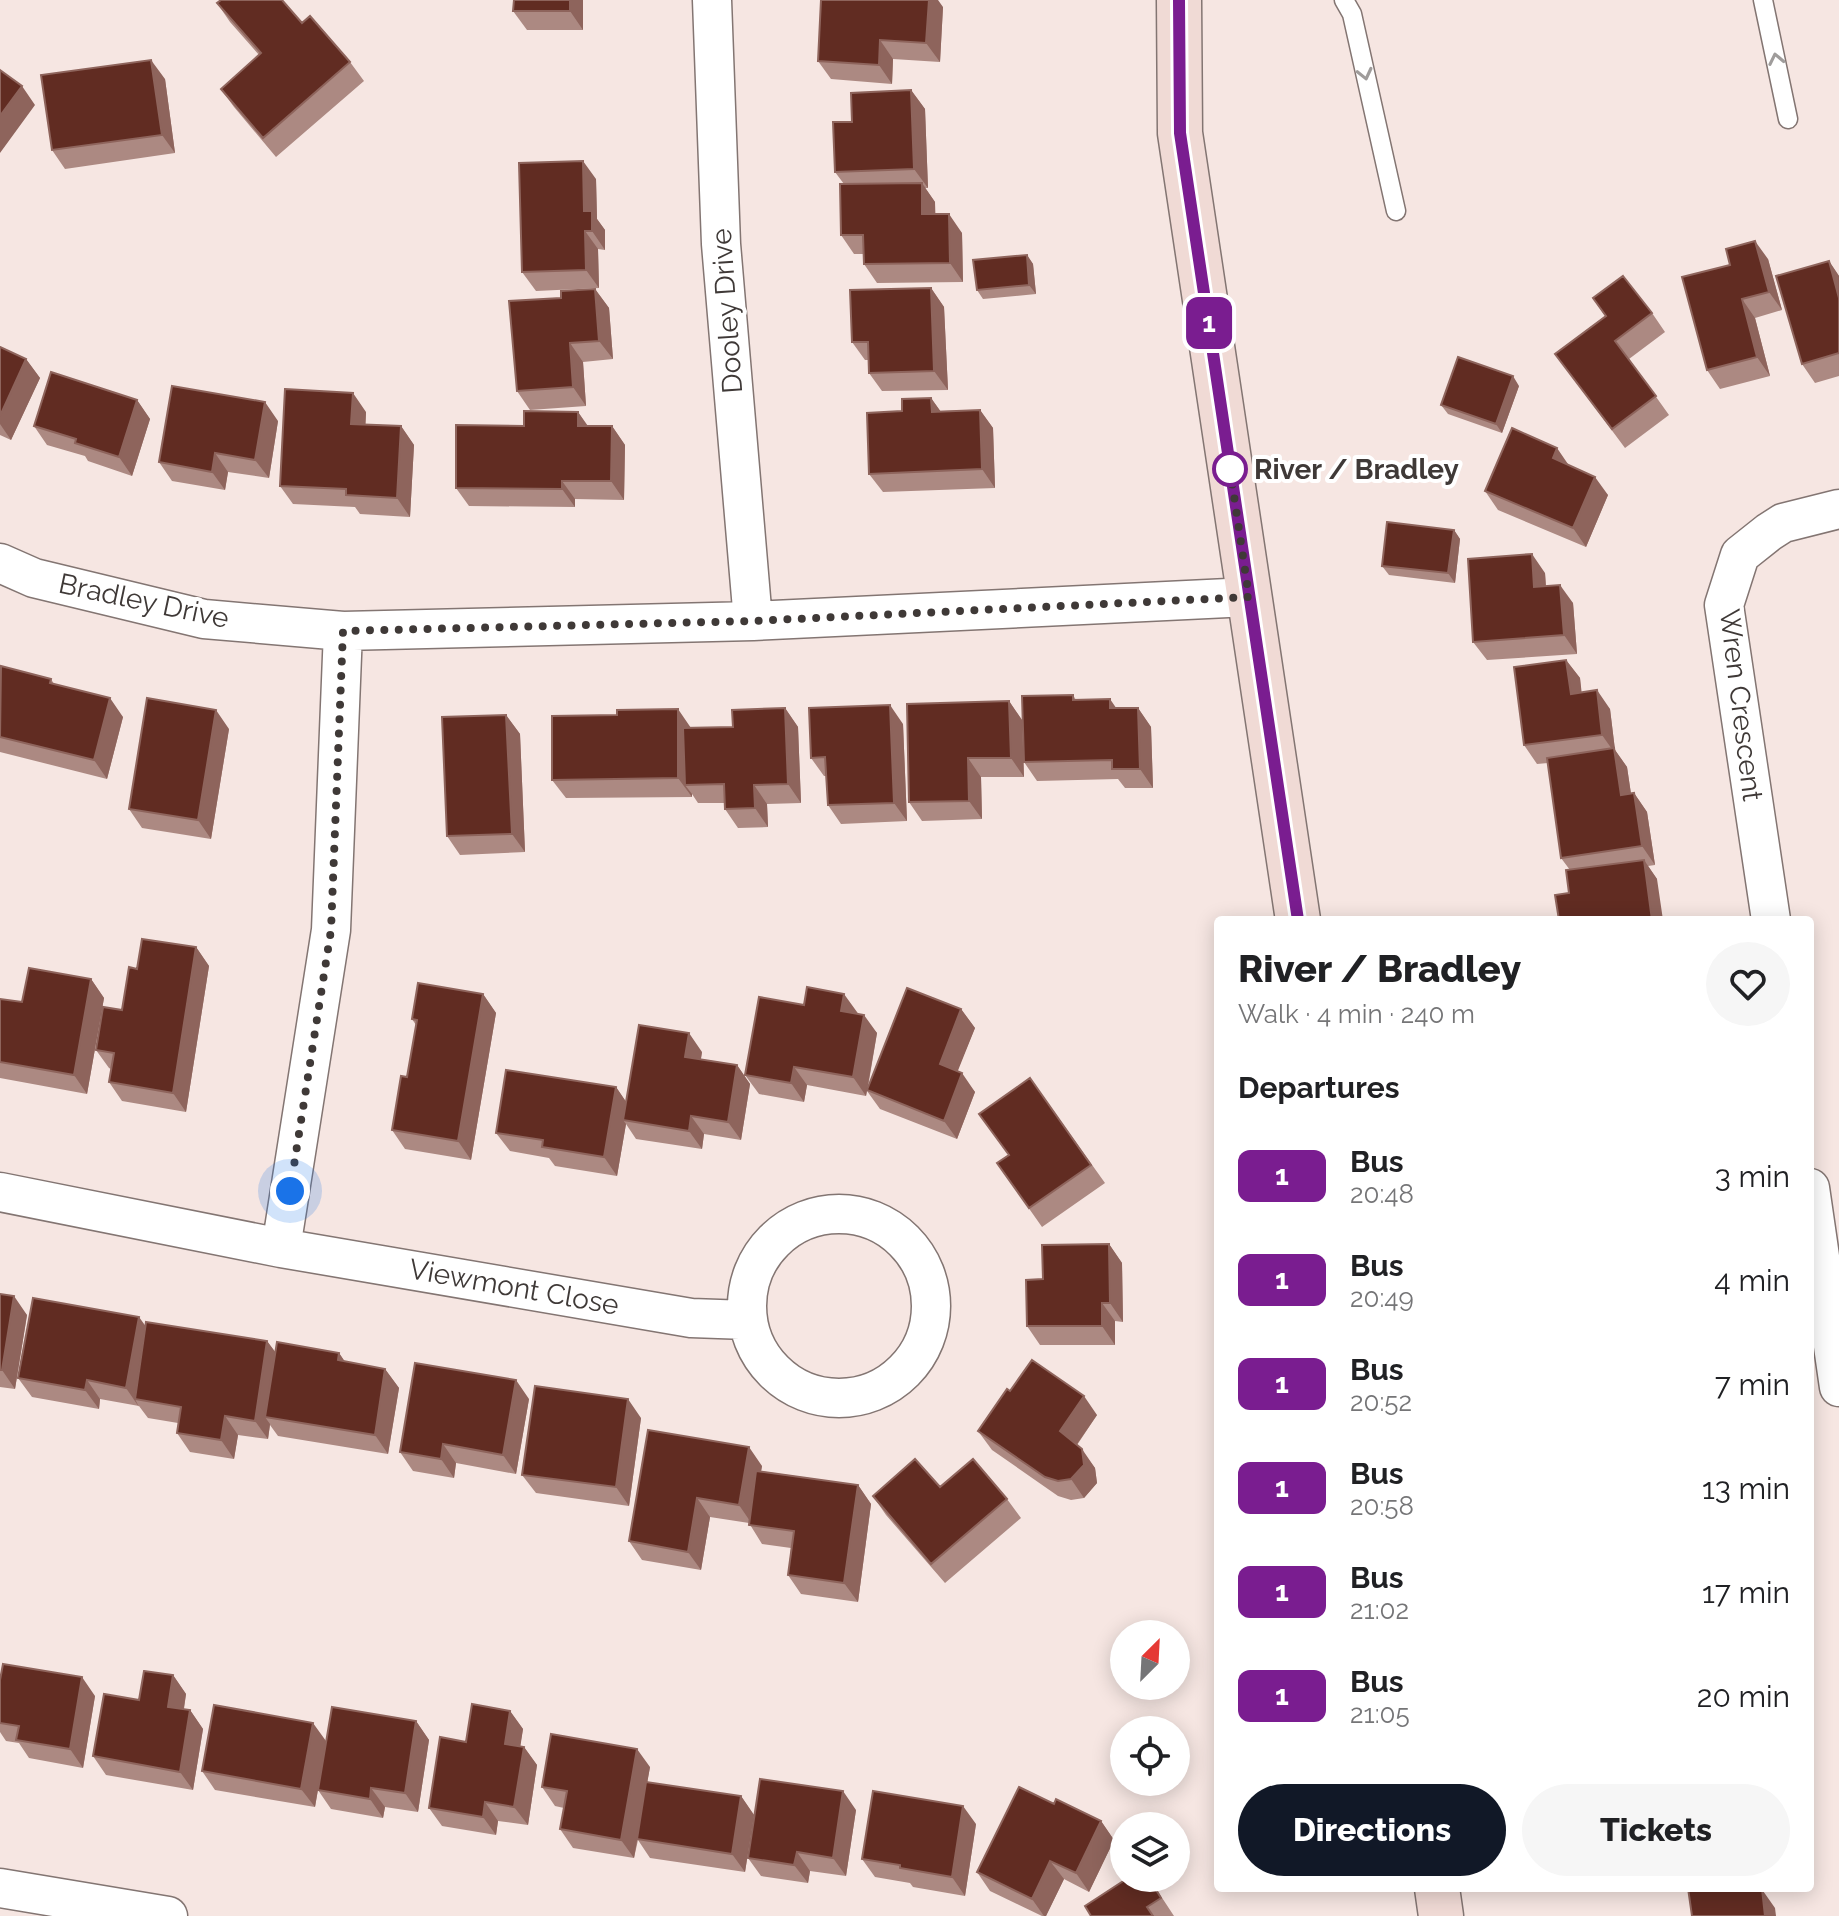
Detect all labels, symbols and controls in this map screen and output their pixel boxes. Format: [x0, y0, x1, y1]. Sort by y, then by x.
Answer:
one-way arrow [1768, 53, 1785, 66]
one-way arrow [1356, 67, 1373, 81]
street label: Dooley Drive [705, 227, 749, 395]
line badge: 1 [1183, 297, 1235, 349]
text: 1 [1202, 306, 1216, 339]
marker: River / Bradley [1213, 452, 1247, 486]
place label: River / Bradley [1254, 453, 1460, 486]
street label: Bradley Drive [56, 567, 232, 635]
street label: Wren Crescent [1713, 607, 1769, 803]
button: heart [1706, 942, 1790, 1026]
text: River / Bradley [1238, 946, 1521, 991]
text: Walk · 4 min · 240 m [1238, 999, 1475, 1029]
text: Departures [1238, 1070, 1400, 1105]
text: Bus [1350, 1144, 1404, 1179]
text: 1 [1275, 1159, 1289, 1192]
text: 3 min [1715, 1159, 1790, 1194]
your location [270, 1171, 310, 1211]
text: 20:48 [1350, 1179, 1414, 1209]
text: Bus [1350, 1248, 1404, 1283]
street label: Viewmont Close [407, 1252, 621, 1322]
text: 1 [1275, 1263, 1289, 1296]
text: 4 min [1714, 1263, 1790, 1298]
text: 20:49 [1350, 1283, 1414, 1313]
text: Bus [1350, 1352, 1404, 1387]
text: 1 [1275, 1367, 1289, 1400]
text: 7 min [1715, 1367, 1790, 1402]
text: 20:52 [1350, 1387, 1412, 1417]
text: Bus [1350, 1456, 1404, 1491]
text: 1 [1275, 1471, 1289, 1504]
text: 13 min [1702, 1471, 1790, 1506]
text: 20:58 [1350, 1491, 1414, 1521]
text: Bus [1350, 1560, 1404, 1595]
text: 1 [1275, 1575, 1289, 1608]
text: 17 min [1702, 1575, 1790, 1610]
text: 21:02 [1350, 1595, 1409, 1625]
north arrow [1110, 1620, 1190, 1700]
map controls [1110, 1620, 1190, 1892]
text: Bus [1350, 1664, 1404, 1699]
text: 1 [1275, 1679, 1289, 1712]
text: 20 min [1697, 1679, 1790, 1714]
text: 21:05 [1350, 1699, 1410, 1729]
button: locate [1110, 1716, 1190, 1796]
button: Directions [1238, 1784, 1506, 1876]
button: Tickets [1522, 1784, 1790, 1876]
button: layers [1110, 1812, 1190, 1892]

